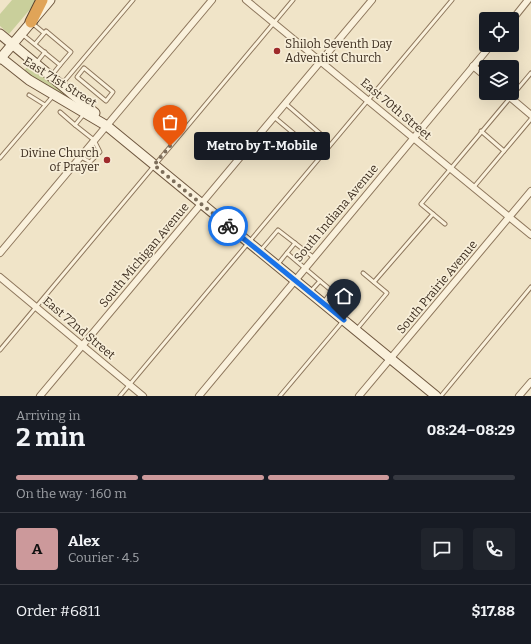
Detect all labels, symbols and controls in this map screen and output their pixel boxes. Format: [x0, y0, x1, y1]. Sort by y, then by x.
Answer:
map controls [479, 12, 519, 100]
button: locate [479, 12, 519, 52]
place label: Shiloh Seventh Day Adventist Church [285, 37, 393, 65]
marker: Shiloh Seventh Day Adventist Church [272, 46, 282, 56]
street label: East 71st Street [21, 54, 100, 110]
button: layers [479, 60, 519, 100]
street label: East 70th Street [358, 75, 435, 143]
pin [153, 105, 187, 146]
icon: bag [159, 111, 181, 133]
callout: Metro by T-Mobile [194, 132, 330, 160]
text: Metro by T-Mobile [207, 138, 317, 153]
place label: Divine Church of Prayer [20, 146, 100, 174]
marker: Divine Church of Prayer [102, 155, 112, 165]
street label: South Indiana Avenue [291, 161, 381, 265]
street label: South Michigan Avenue [96, 200, 192, 310]
courier [208, 206, 248, 246]
icon: bike [217, 215, 239, 237]
street label: South Prairie Avenue [394, 238, 480, 336]
pin [327, 279, 361, 320]
icon: home [333, 285, 355, 307]
street label: East 72nd Street [40, 294, 118, 363]
text: Arriving in [16, 408, 81, 423]
text: 08:24–08:29 [427, 421, 515, 439]
text: 2 min [16, 422, 85, 453]
text: On the way · 160 m [16, 486, 127, 501]
button: chat [421, 528, 463, 570]
button: phone [473, 528, 515, 570]
text: Alex [68, 532, 100, 550]
text: A [32, 540, 42, 558]
text: Courier · 4.5 [68, 550, 139, 565]
text: Order #6811 [16, 602, 100, 620]
text: $17.88 [471, 602, 515, 620]

